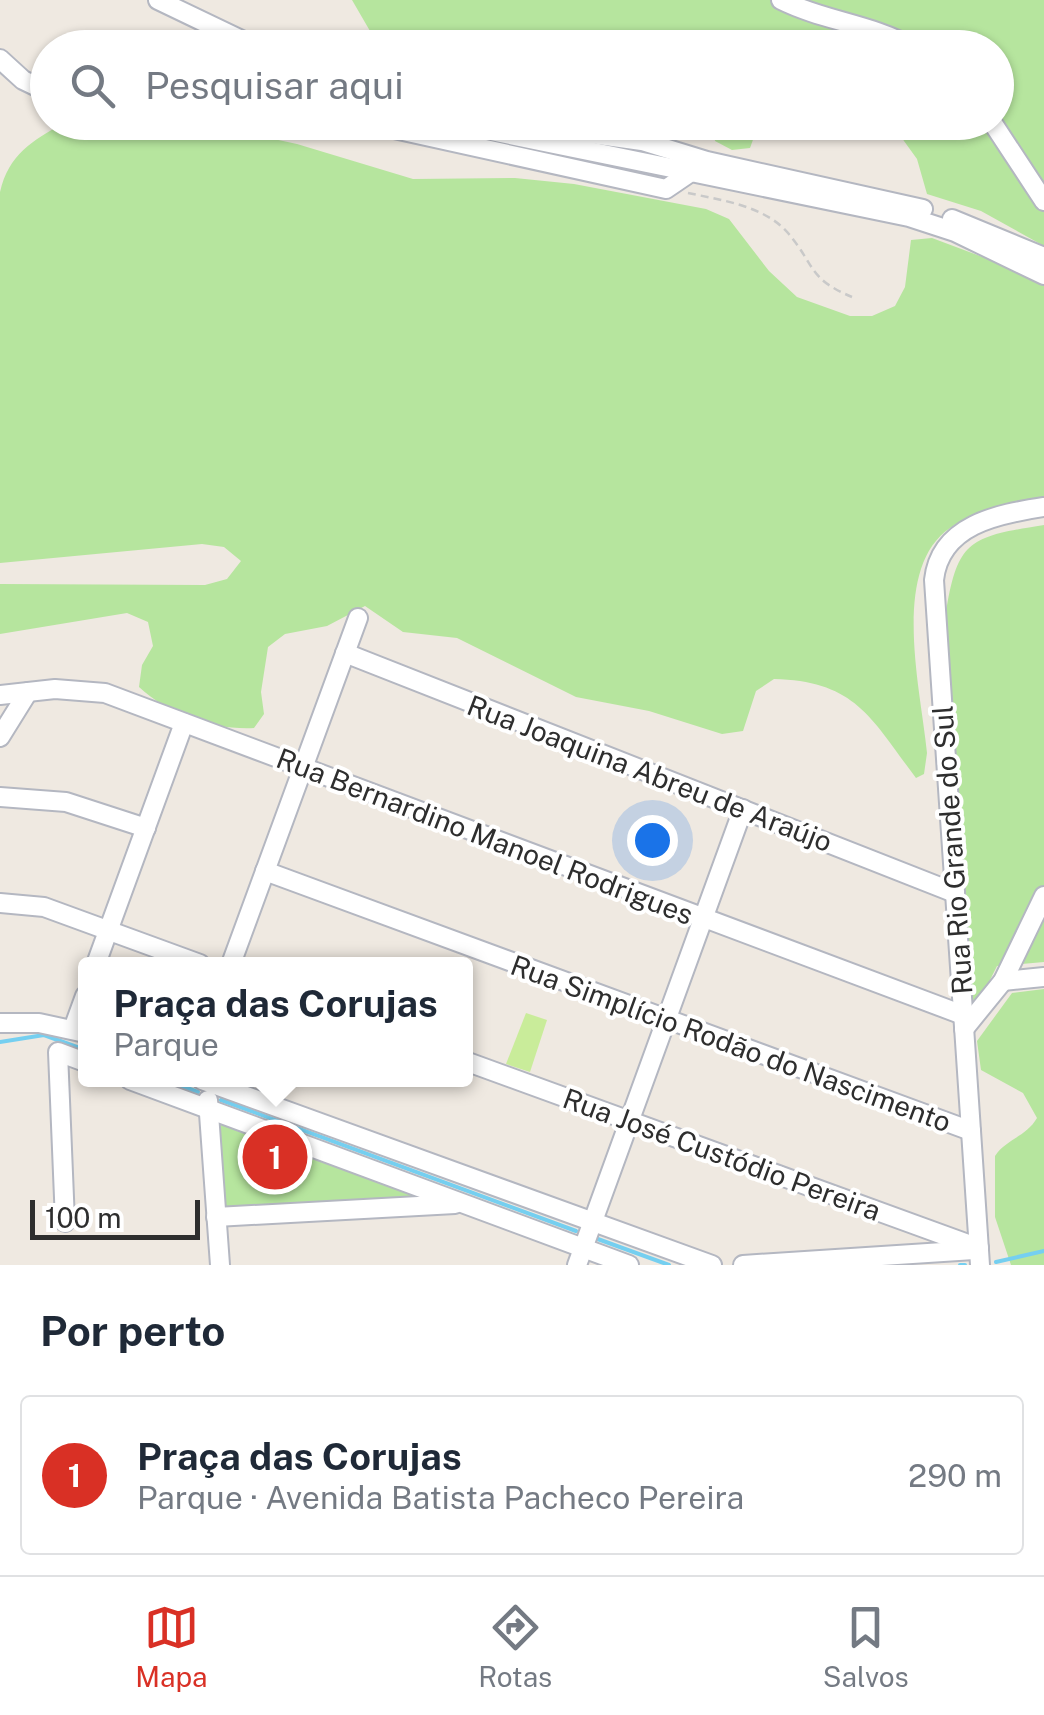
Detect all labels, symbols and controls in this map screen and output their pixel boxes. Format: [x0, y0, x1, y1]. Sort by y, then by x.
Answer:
search box [30, 30, 1014, 140]
icon: search [65, 58, 120, 113]
text: Pesquisar aqui [145, 63, 404, 108]
street label: Rua Joaquina Abreu de Araújo [463, 688, 837, 858]
street label: Rua Rio Grande do Sul [925, 704, 979, 996]
street label: Rua Bernardino Manoel Rodrigues [272, 741, 698, 931]
your location [627, 815, 678, 866]
street label: Rua Simplício Rodão do Nascimento [506, 948, 956, 1138]
popup [78, 957, 473, 1087]
text: Praça das Corujas [113, 981, 438, 1026]
text: Parque [113, 1026, 219, 1063]
street label: Rua José Custódio Pereira [559, 1081, 885, 1227]
pin: 1 [242, 1120, 308, 1194]
scale bar [30, 1195, 200, 1240]
text: 100 m [45, 1201, 122, 1234]
text: Por perto [40, 1306, 225, 1355]
text: Praça das Corujas [137, 1434, 462, 1479]
text: 1 [68, 1457, 81, 1494]
text: 290 m [908, 1457, 1002, 1494]
text: Parque · Avenida Batista Pacheco Pereira [137, 1479, 744, 1516]
tab: Mapa [135, 1600, 208, 1693]
tab: Rotas [478, 1600, 552, 1693]
tab: Salvos [823, 1600, 909, 1693]

